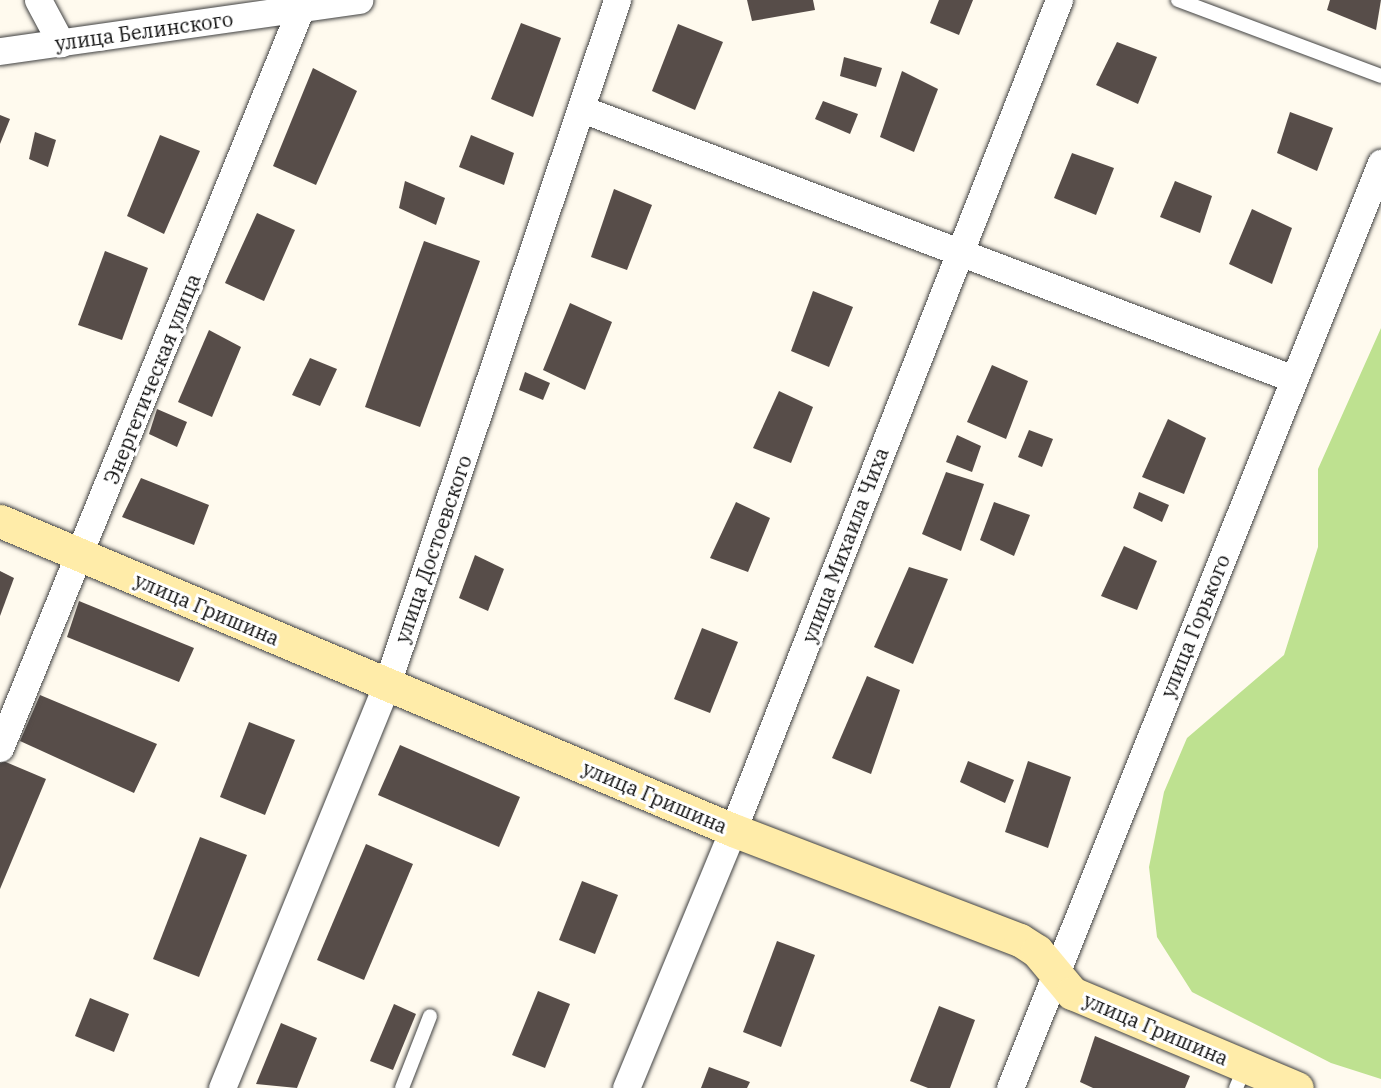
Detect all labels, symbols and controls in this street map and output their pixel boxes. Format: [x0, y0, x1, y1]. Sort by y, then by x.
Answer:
street label: улица Белинского [53, 7, 235, 55]
street label: Энергетическая улица [99, 270, 205, 488]
street label: улица Михаила Чиха [797, 444, 893, 646]
street label: улица Достоевского [390, 452, 476, 646]
street label: улица Горького [1155, 551, 1235, 701]
street label: улица Гришина [131, 568, 283, 650]
street label: улица Гришина [579, 756, 731, 838]
street label: улица Гришина [1080, 988, 1232, 1070]

